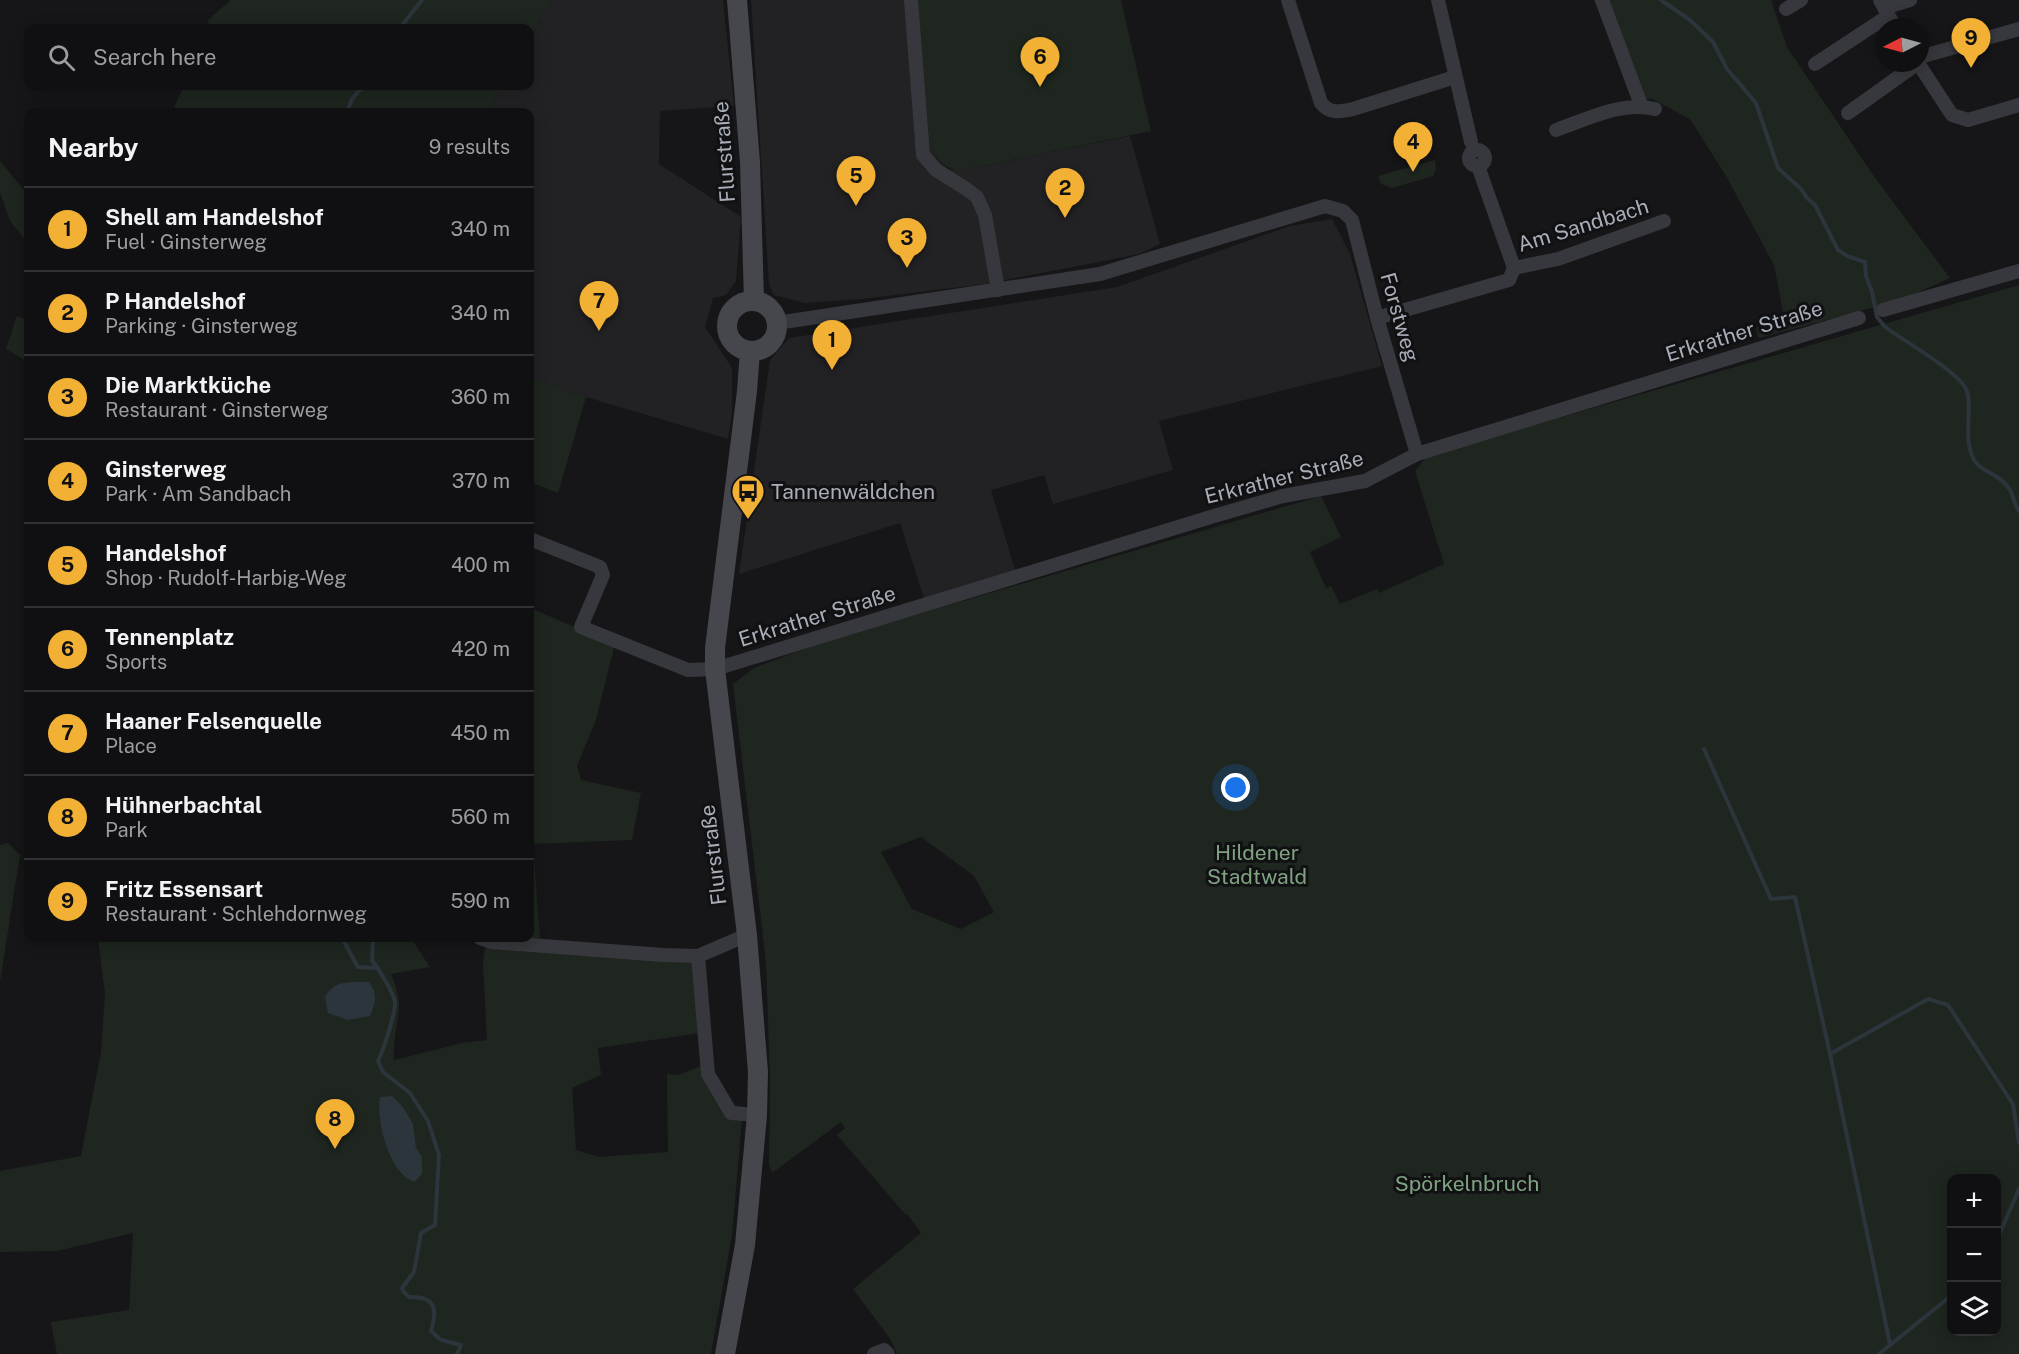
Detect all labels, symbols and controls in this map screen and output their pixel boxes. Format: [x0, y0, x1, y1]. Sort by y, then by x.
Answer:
north arrow [1875, 18, 1929, 72]
pin: 9 [1952, 19, 1990, 68]
search box [24, 24, 534, 90]
pin: 6 [1020, 38, 1060, 87]
icon: search [45, 41, 78, 74]
text: Search here [93, 44, 217, 70]
street label: Flurstraße [708, 101, 740, 203]
pin: 4 [1394, 122, 1432, 172]
text: Nearby [48, 132, 138, 163]
text: 9 results [429, 135, 510, 159]
pin: 5 [836, 156, 876, 206]
pin: 2 [1046, 168, 1084, 218]
street label: Am Sandbach [1514, 193, 1652, 257]
text: Shell am Handelshof [105, 204, 323, 230]
text: 1 [63, 217, 72, 241]
text: 340 m [450, 217, 510, 241]
pin: 3 [888, 218, 926, 268]
text: Fuel · Ginsterweg [105, 230, 267, 254]
street label: Forstweg [1375, 269, 1425, 365]
pin: 7 [580, 282, 618, 331]
text: P Handelshof [105, 288, 246, 314]
street label: Erkrather Straße [1663, 295, 1825, 367]
text: 2 [61, 301, 74, 325]
text: 340 m [450, 301, 510, 325]
text: Parking · Ginsterweg [105, 314, 298, 338]
pin: 1 [812, 320, 852, 370]
text: Die Marktküche [105, 372, 271, 398]
text: 3 [61, 385, 74, 409]
text: 360 m [451, 385, 510, 409]
text: Restaurant · Ginsterweg [105, 398, 329, 422]
street label: Erkrather Straße [1202, 445, 1366, 509]
text: Ginsterweg [105, 456, 226, 482]
text: 4 [61, 469, 74, 493]
text: 370 m [452, 469, 510, 493]
bus stop icon: Tannenwäldchen [730, 473, 766, 520]
place label: Tannenwäldchen [771, 479, 935, 504]
text: Park · Am Sandbach [105, 482, 291, 506]
text: Handelshof [105, 540, 226, 566]
text: 5 [61, 553, 74, 577]
text: 400 m [451, 553, 510, 577]
text: Shop · Rudolf-Harbig-Weg [105, 566, 347, 590]
street label: Erkrather Straße [736, 580, 898, 652]
text: Tennenplatz [105, 624, 234, 650]
text: 6 [61, 637, 74, 661]
text: 420 m [451, 637, 510, 661]
text: Sports [105, 650, 167, 674]
text: Haaner Felsenquelle [105, 708, 322, 734]
text: 7 [61, 721, 74, 745]
text: 450 m [450, 721, 510, 745]
text: Place [105, 734, 157, 758]
your location [1221, 773, 1250, 802]
text: Hühnerbachtal [105, 792, 262, 818]
street label: Flurstraße [694, 803, 732, 907]
text: 8 [61, 805, 74, 829]
text: 560 m [450, 805, 510, 829]
text: Park [105, 818, 148, 842]
park label: Hildener Stadtwald [1207, 840, 1307, 889]
text: Fritz Essensart [105, 876, 263, 902]
text: 9 [61, 889, 74, 913]
text: 590 m [450, 889, 510, 913]
text: Restaurant · Schlehdornweg [105, 902, 367, 926]
pin: 8 [316, 1100, 354, 1149]
park label: Spörkelnbruch [1395, 1171, 1539, 1196]
map controls [1947, 1174, 2001, 1336]
button: + [1947, 1174, 2001, 1228]
button: − [1947, 1228, 2001, 1282]
button: layers [1947, 1282, 2001, 1336]

